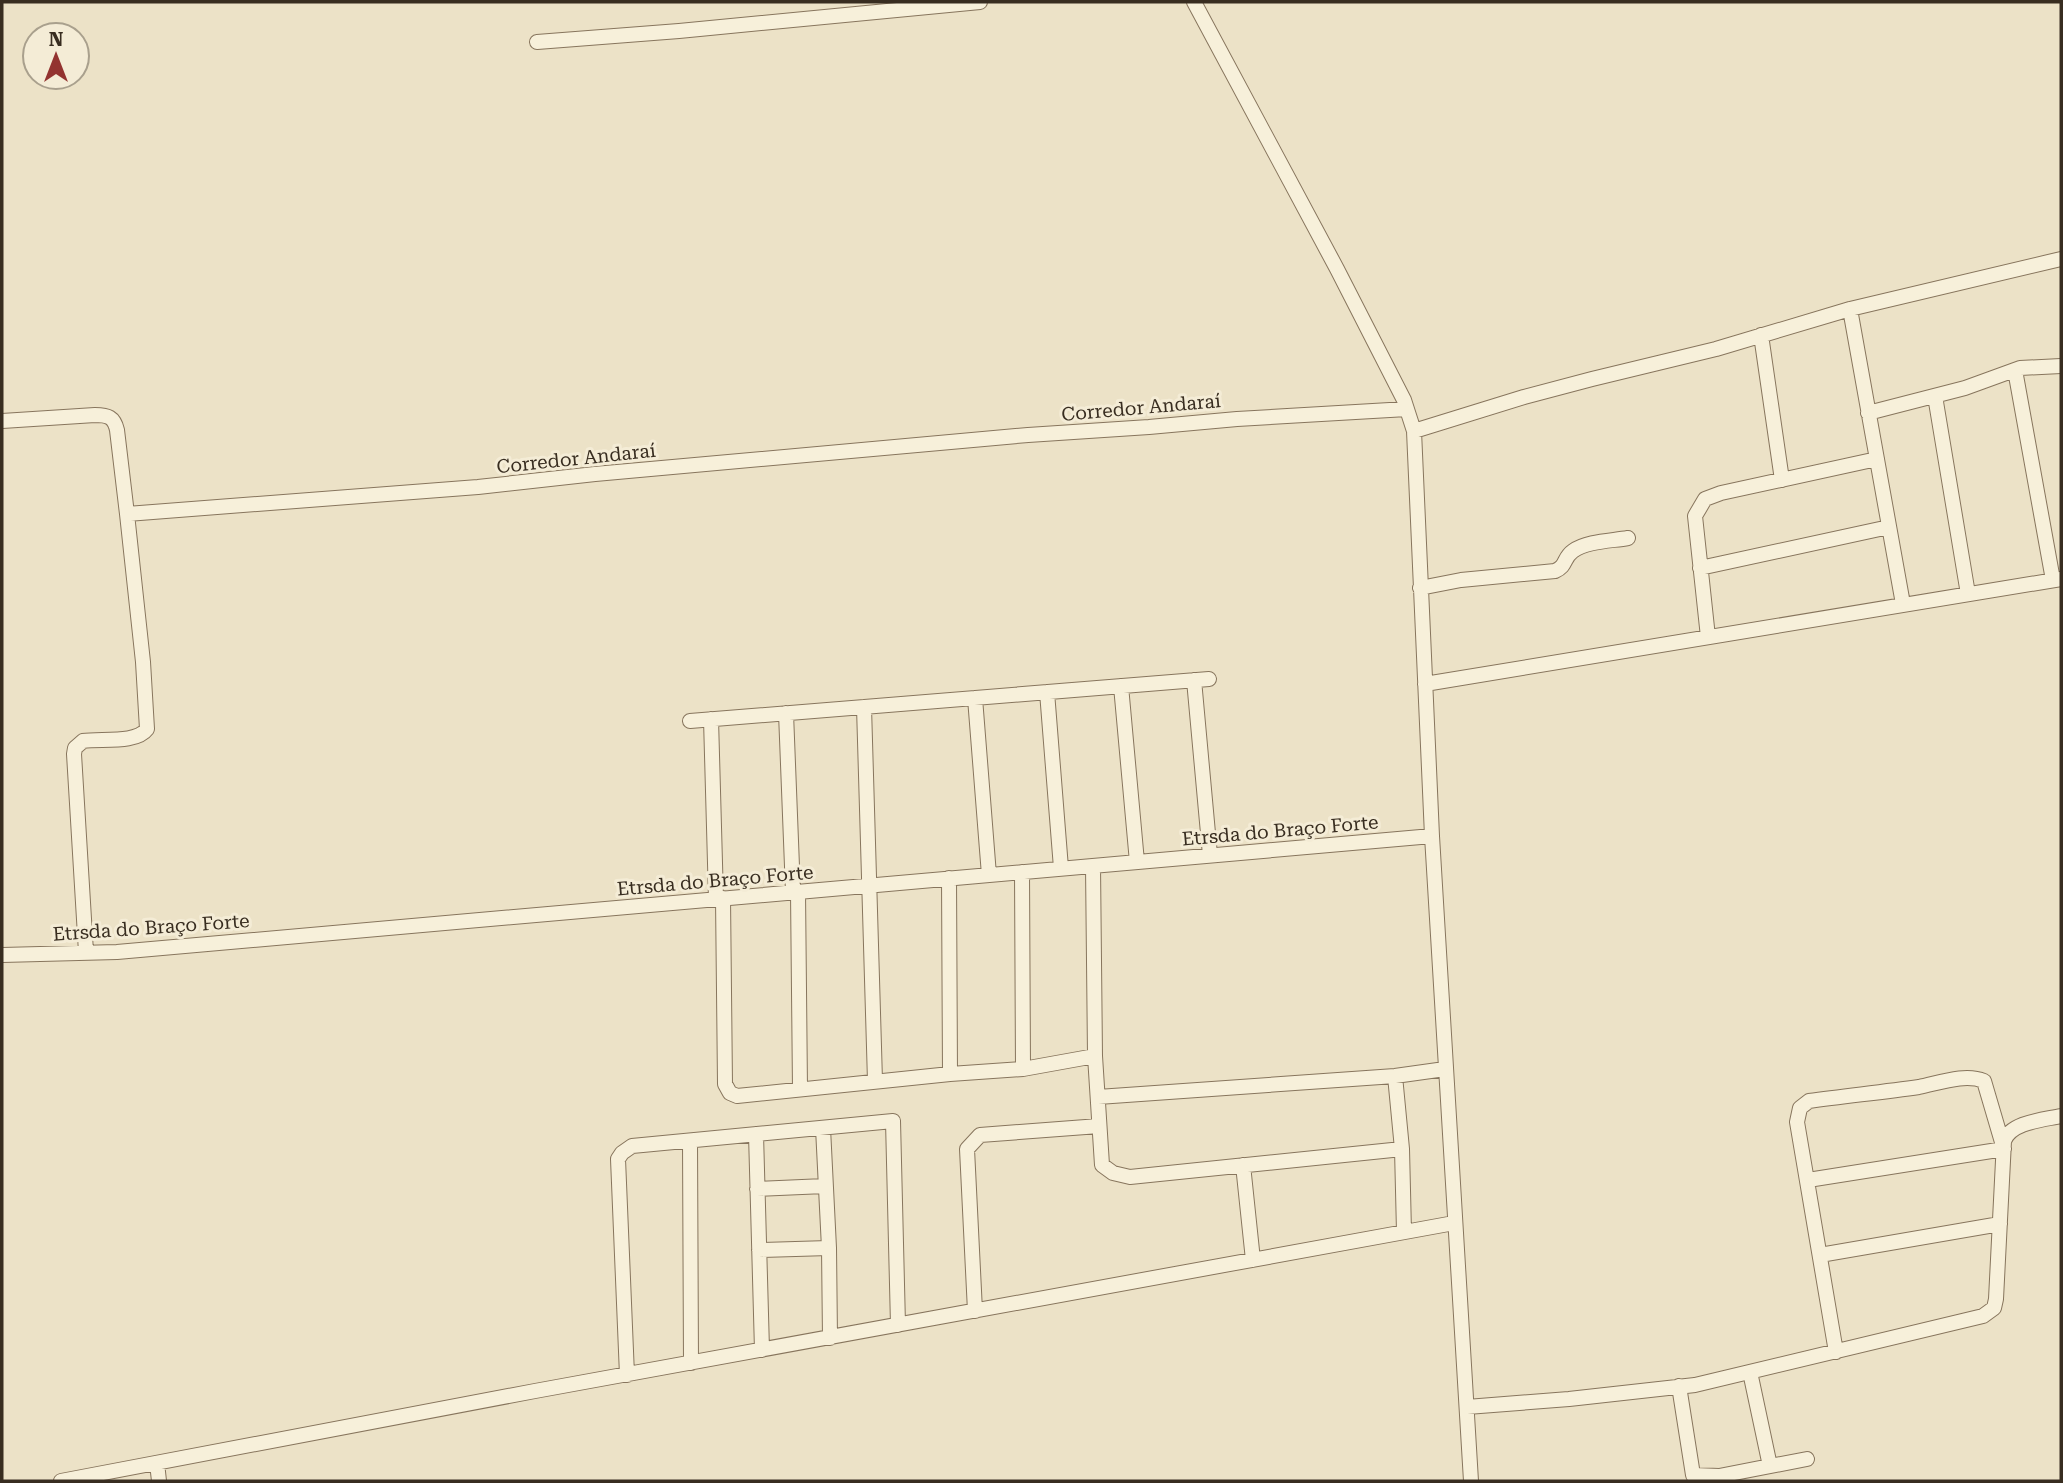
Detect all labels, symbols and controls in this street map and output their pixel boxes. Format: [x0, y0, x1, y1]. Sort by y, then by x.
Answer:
north arrow [21, 21, 91, 91]
text: N [49, 28, 64, 51]
street label: Corredor Andaraí [1060, 389, 1222, 426]
street label: Corredor Andaraí [495, 439, 657, 478]
street label: Etrsda do Braço Forte [1181, 810, 1379, 851]
street label: Etrsda do Braço Forte [616, 860, 814, 901]
street label: Etrsda do Braço Forte [52, 909, 250, 946]

